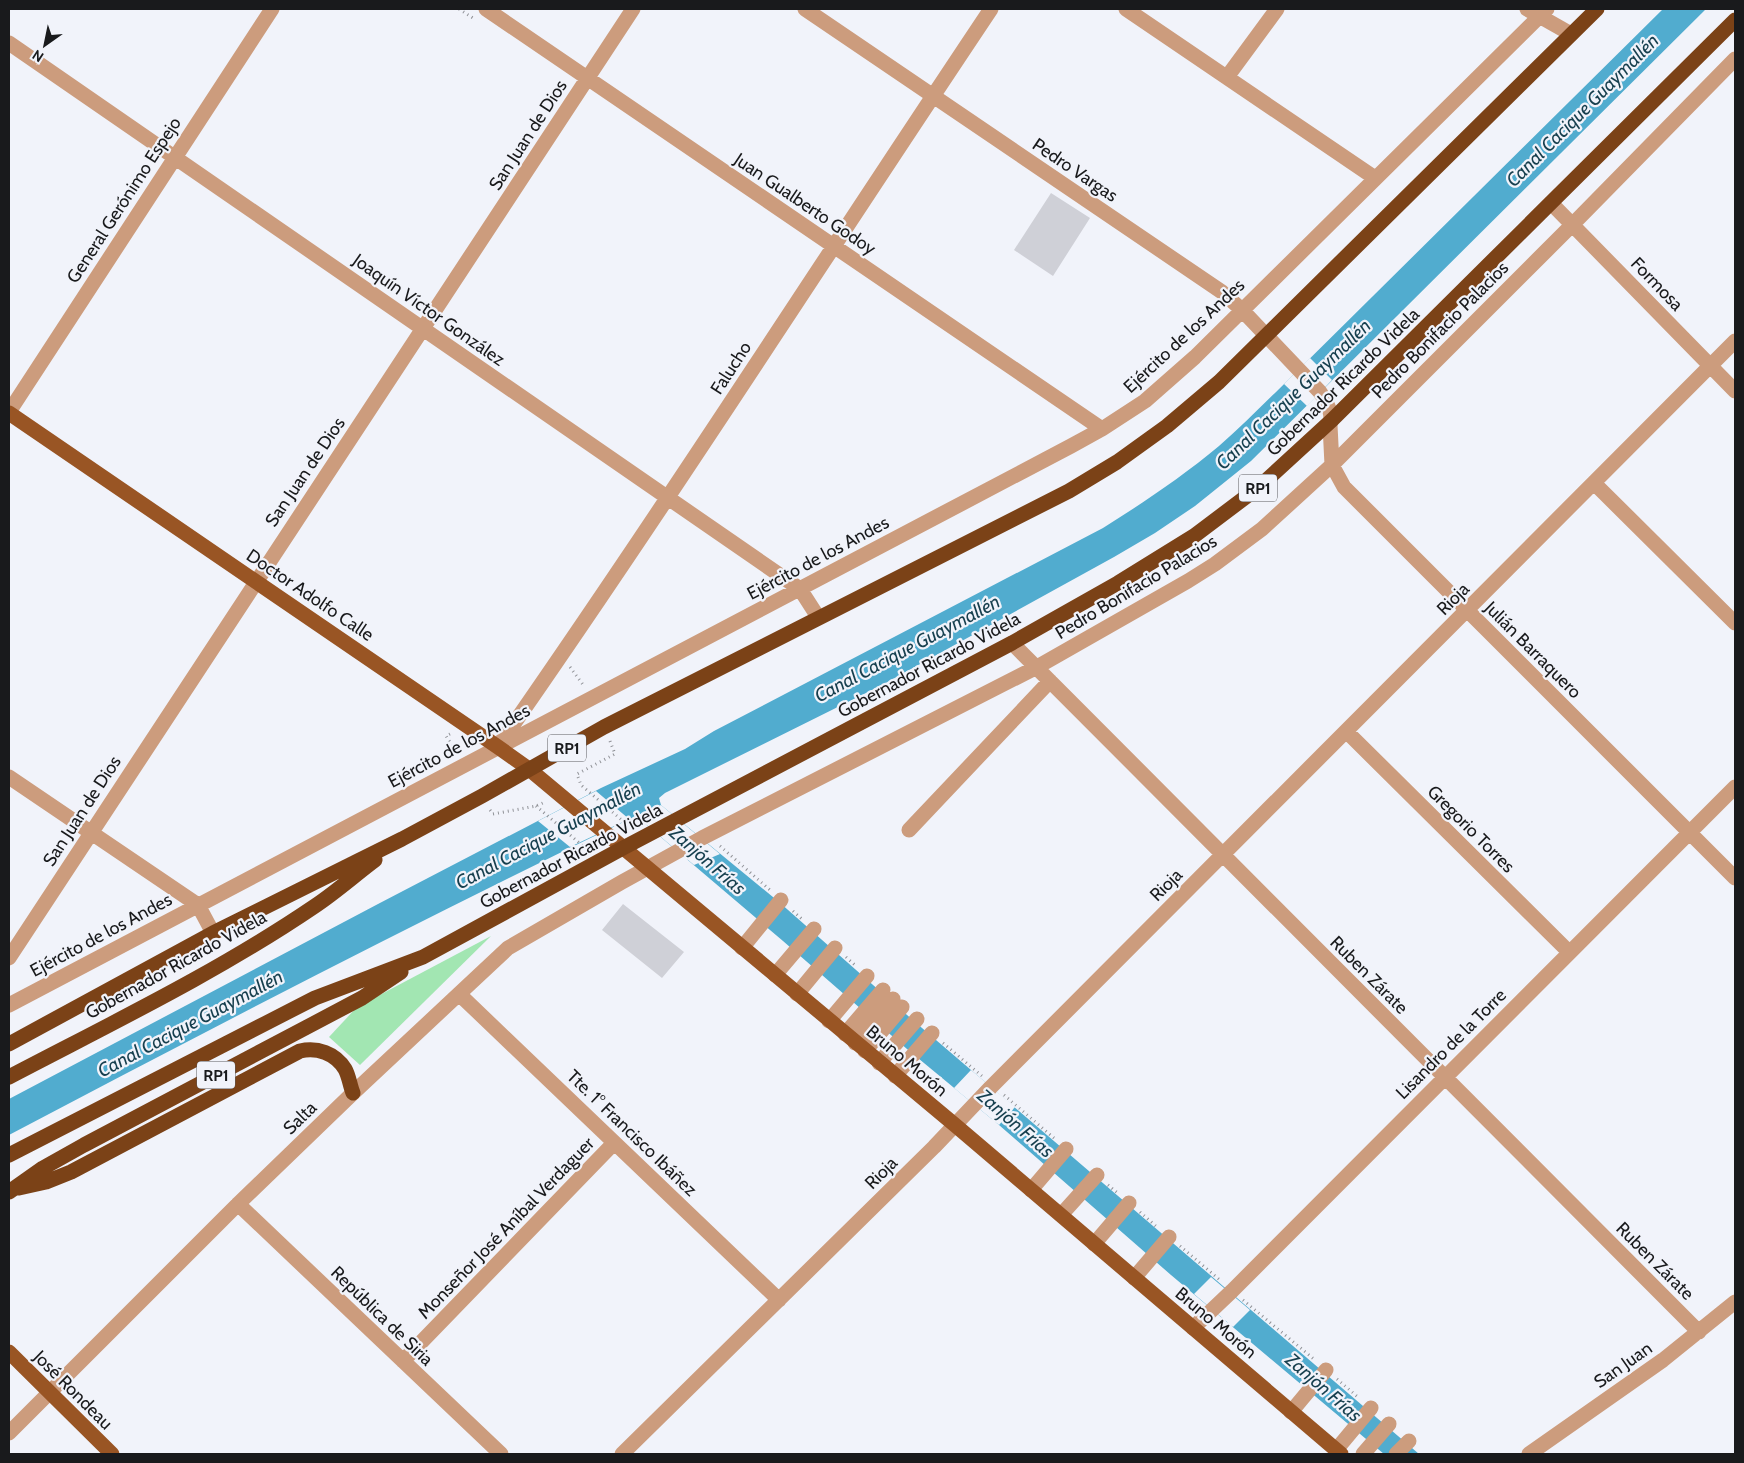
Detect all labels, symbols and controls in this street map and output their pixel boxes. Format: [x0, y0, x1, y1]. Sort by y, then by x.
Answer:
north arrow [20, 20, 70, 70]
water label: Canal Cacique Guaymallén [1501, 29, 1664, 192]
text: N [29, 46, 47, 66]
street label: San Juan de Dios [484, 76, 572, 194]
street label: General Gerónimo Espejo [62, 113, 186, 287]
street label: Pedro Vargas [1028, 133, 1122, 207]
street label: Juan Gualberto Godoy [729, 148, 880, 260]
street label: Joaquín Víctor González [348, 249, 510, 371]
street label: Formosa [1626, 253, 1688, 316]
street label: Pedro Bonifacio Palacios [1367, 257, 1513, 403]
street label: Ejército de los Andes [1119, 274, 1249, 398]
street label: Gobernador Ricardo Videla [1262, 303, 1424, 461]
water label: Canal Cacique Guaymallén [1211, 314, 1376, 474]
street label: Falucho [706, 337, 756, 399]
street label: San Juan de Dios [260, 413, 350, 531]
road number: RP1 [1239, 474, 1277, 502]
street label: Ejército de los Andes [743, 511, 893, 605]
street label: Pedro Bonifacio Palacios [1051, 530, 1221, 644]
street label: Doctor Adolfo Calle [242, 544, 378, 646]
street label: Rioja [1432, 578, 1474, 620]
water label: Canal Cacique Guaymallén [811, 590, 1004, 707]
street label: Julián Barraquero [1479, 596, 1586, 703]
street label: Gobernador Ricardo Videla [834, 607, 1024, 722]
street label: Ejército de los Andes [384, 699, 534, 793]
road number: RP1 [548, 734, 586, 761]
street label: San Juan de Dios [38, 752, 126, 870]
water label: Canal Cacique Guaymallén [452, 777, 645, 894]
street label: Gregorio Torres [1423, 781, 1519, 877]
street label: Gobernador Ricardo Videla [476, 798, 666, 913]
water label: Zanjón Frías [664, 820, 750, 900]
street label: Rioja [1145, 864, 1187, 906]
street label: Ejército de los Andes [26, 888, 176, 982]
street label: Gobernador Ricardo Videla [82, 906, 271, 1024]
street label: Ruben Zárate [1326, 932, 1412, 1018]
water label: Canal Cacique Guaymallén [94, 965, 287, 1082]
street label: Lisandro de la Torre [1391, 984, 1511, 1104]
street label: Bruno Morón [862, 1021, 952, 1101]
road number: RP1 [197, 1062, 235, 1088]
street label: Tte. 1° Francisco Ibáñez [562, 1065, 702, 1201]
water label: Zanjón Frías [972, 1083, 1058, 1163]
street label: Salta [279, 1097, 322, 1139]
street label: Monseñor José Aníbal Verdaguer [413, 1132, 599, 1323]
street label: Rioja [860, 1152, 902, 1194]
street label: Ruben Zárate [1612, 1218, 1698, 1304]
street label: República de Siria [326, 1262, 438, 1371]
street label: Bruno Morón [1171, 1283, 1261, 1363]
street label: San Juan [1590, 1337, 1656, 1393]
street label: José Rondeau [28, 1345, 117, 1434]
water label: Zanjón Frías [1280, 1347, 1366, 1427]

